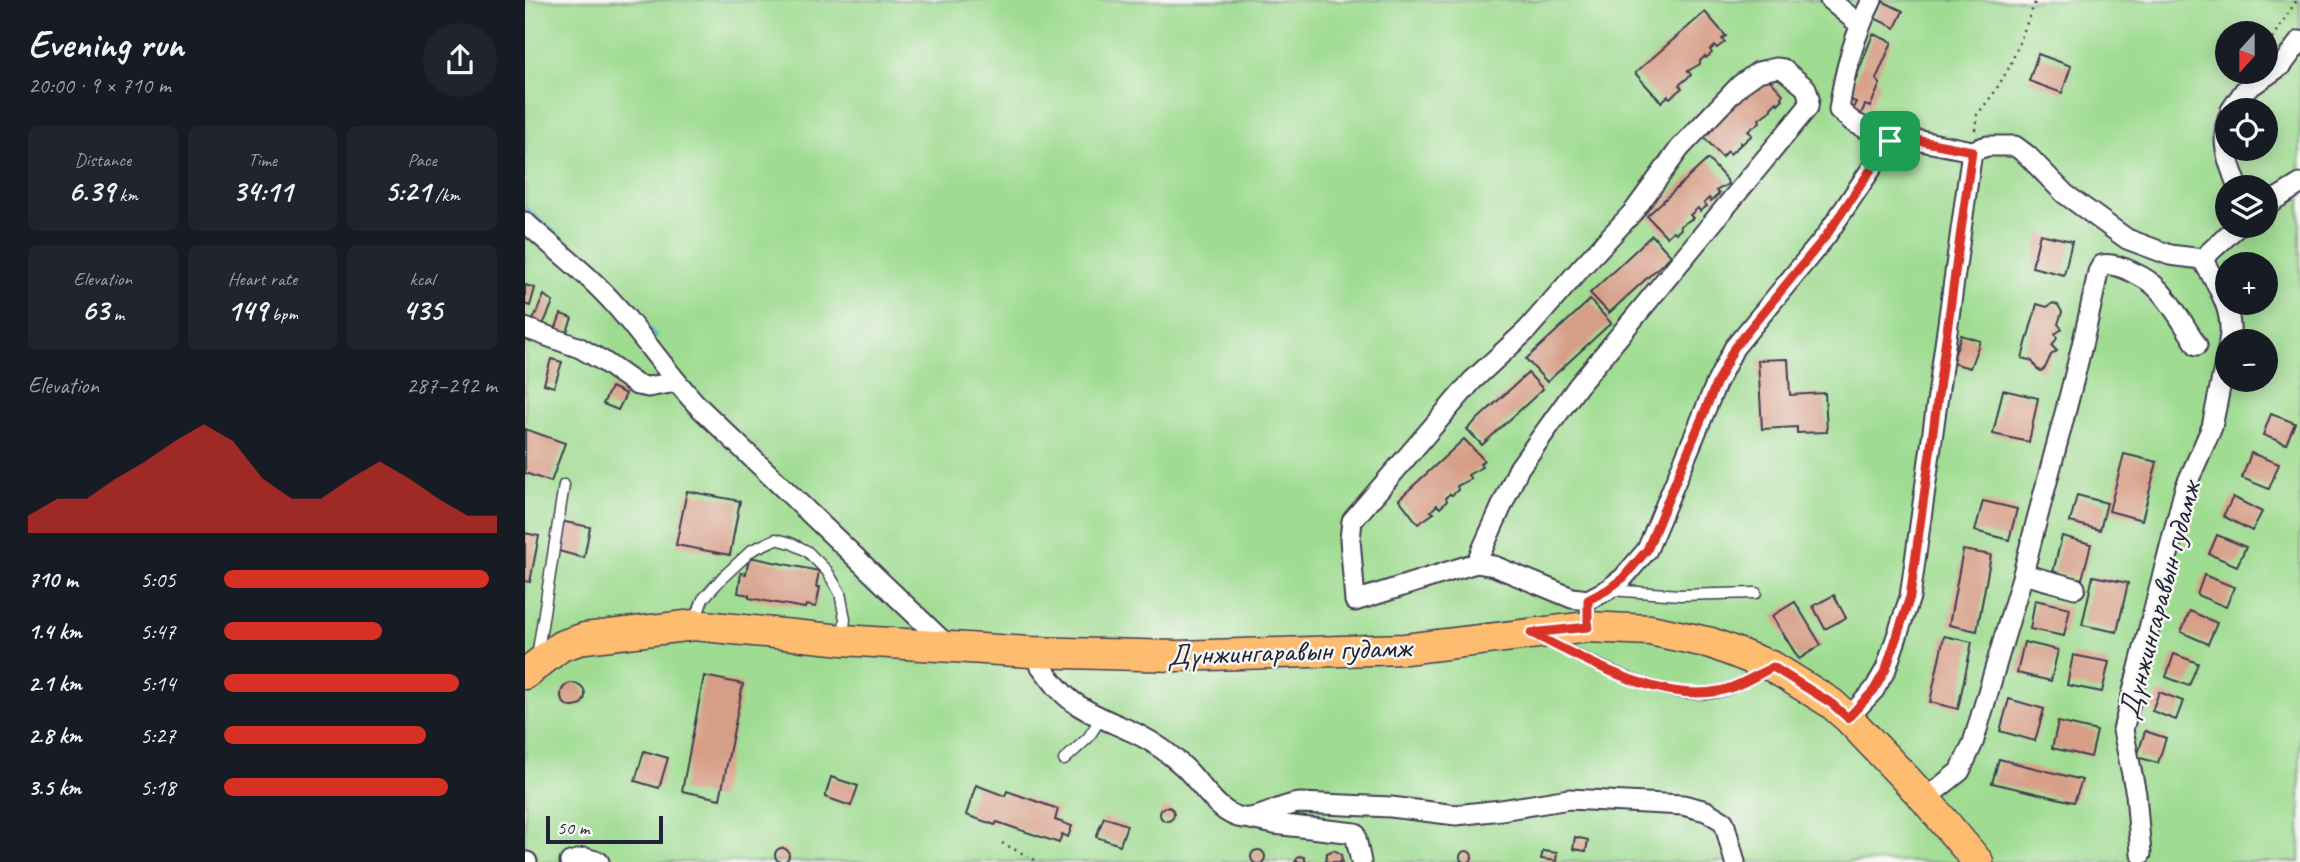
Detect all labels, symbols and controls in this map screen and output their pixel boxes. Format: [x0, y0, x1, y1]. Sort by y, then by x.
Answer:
text: Evening run [28, 21, 184, 68]
north arrow [2215, 21, 2279, 84]
map controls [2215, 21, 2278, 392]
button: share [423, 23, 497, 97]
text: 20:00 · 9 × 710 m [28, 71, 171, 100]
button: locate [2215, 98, 2278, 161]
pin [1860, 111, 1920, 171]
icon: arrive [1871, 122, 1909, 160]
text: Distance [74, 148, 131, 172]
text: Time [248, 148, 277, 172]
text: Pace [408, 148, 437, 172]
text: 6.39 [68, 172, 115, 210]
text: 34:11 [233, 172, 292, 210]
text: 5:21 [384, 172, 430, 210]
button: layers [2215, 175, 2278, 238]
text: km [115, 183, 138, 207]
text: /km [430, 183, 460, 207]
button: + [2215, 252, 2278, 315]
text: Elevation [74, 267, 132, 291]
text: Heart rate [228, 267, 297, 291]
text: kcal [410, 267, 435, 291]
text: 63 [81, 291, 109, 329]
text: 149 [227, 291, 267, 329]
text: 435 [402, 291, 442, 329]
text: m [109, 302, 124, 326]
text: bpm [267, 302, 298, 326]
button: − [2215, 329, 2278, 392]
text: Elevation [28, 371, 99, 400]
text: 287–292 m [406, 371, 497, 400]
street label: Дүнжингаравын гудамж [2109, 475, 2210, 723]
text: 710 m [28, 565, 78, 594]
text: 5:05 [140, 565, 176, 594]
text: 1.4 km [28, 617, 82, 646]
text: 5:47 [140, 617, 176, 646]
street label: Дүнжингаравын гудамж [1166, 628, 1414, 674]
text: 2.1 km [28, 669, 82, 698]
text: 5:14 [140, 669, 176, 698]
text: 2.8 km [28, 721, 82, 750]
text: 5:27 [140, 721, 176, 750]
text: 3.5 km [28, 773, 81, 802]
text: 5:18 [140, 773, 176, 802]
scale bar [546, 813, 663, 845]
text: 50 m [557, 816, 589, 840]

